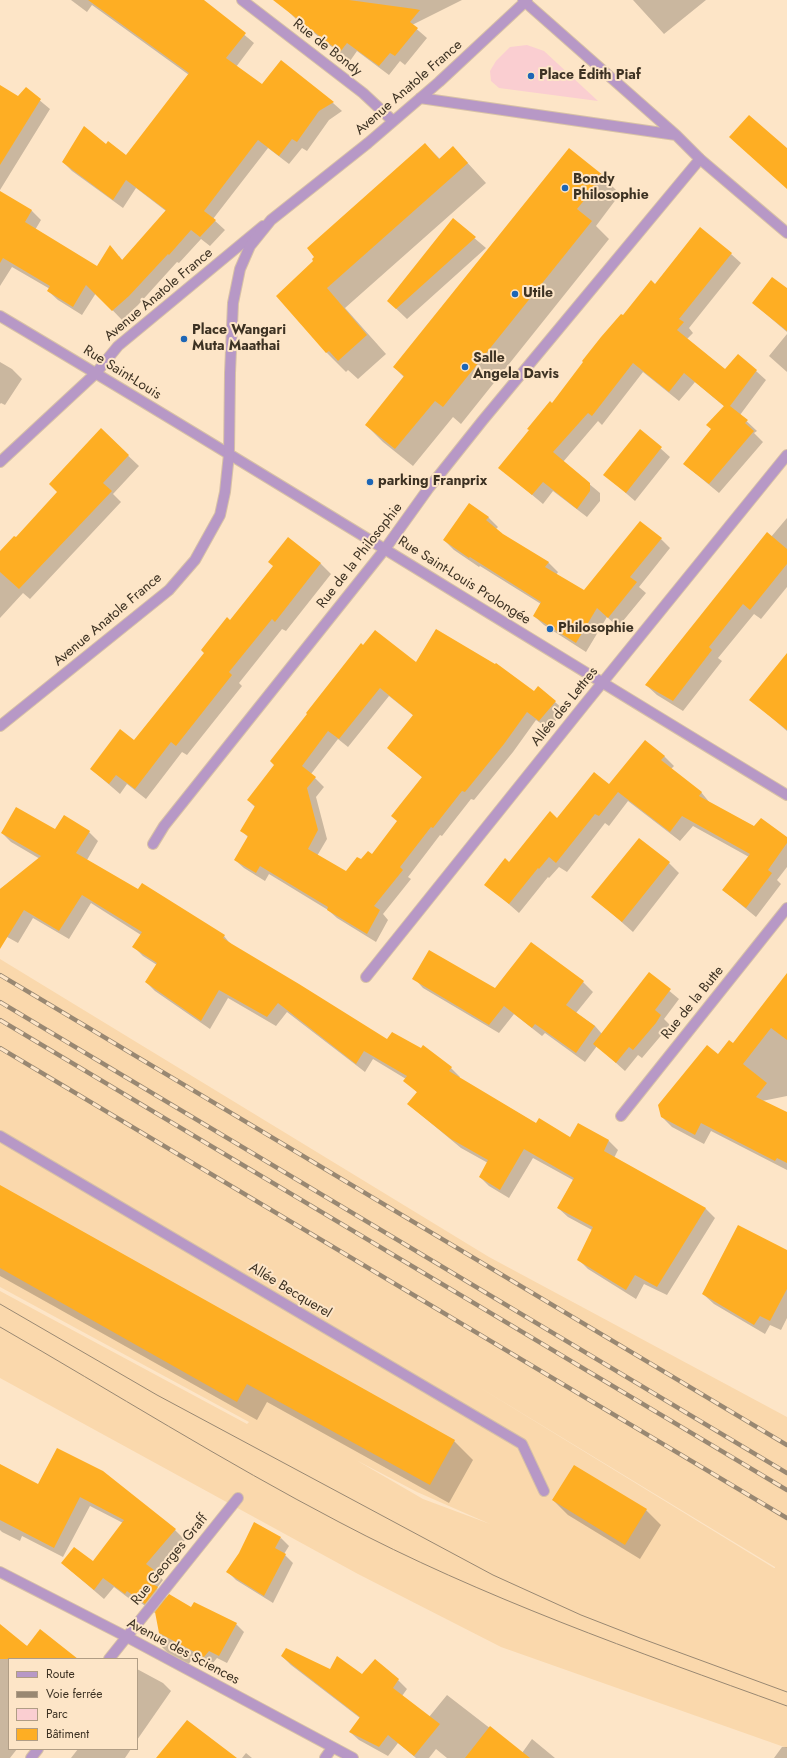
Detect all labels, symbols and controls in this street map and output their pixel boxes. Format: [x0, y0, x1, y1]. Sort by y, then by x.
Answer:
street label: Rue de Bondy [289, 16, 365, 80]
street label: Avenue Anatole France [352, 37, 466, 139]
place label: Place Édith Piaf [539, 68, 641, 84]
marker: Place Édith Piaf [526, 71, 536, 81]
place label: Bondy Philosophie [573, 172, 649, 204]
marker: Bondy Philosophie [560, 183, 570, 193]
street label: Avenue Anatole France [101, 245, 217, 345]
place label: Utile [523, 286, 553, 302]
marker: Utile [510, 289, 520, 299]
place label: Place Wangari Muta Maathai [192, 323, 286, 356]
marker: Place Wangari Muta Maathai [179, 334, 189, 344]
street label: Rue Saint-Louis [80, 342, 164, 404]
place label: Salle Angela Davis [473, 351, 559, 384]
marker: Salle Angela Davis [460, 362, 470, 372]
place label: parking Franprix [378, 474, 487, 490]
marker: parking Franprix [365, 477, 375, 487]
street label: Rue de la Philosophie [314, 500, 406, 612]
street label: Rue Saint-Louis Prolongée [395, 533, 533, 629]
street label: Avenue Anatole France [50, 570, 166, 670]
place label: Philosophie [558, 621, 634, 637]
marker: Philosophie [545, 624, 555, 634]
street label: Allée des Lettres [528, 664, 602, 750]
street label: Rue de la Butte [658, 963, 728, 1043]
street label: Allée Becquerel [246, 1260, 334, 1322]
street label: Rue Georges Graff [128, 1511, 212, 1609]
street label: Avenue des Sciences [124, 1615, 242, 1689]
legend [8, 1658, 138, 1750]
text: Route [46, 1665, 75, 1683]
text: Voie ferrée [46, 1685, 102, 1703]
text: Parc [46, 1705, 68, 1723]
text: Bâtiment [46, 1725, 89, 1743]

